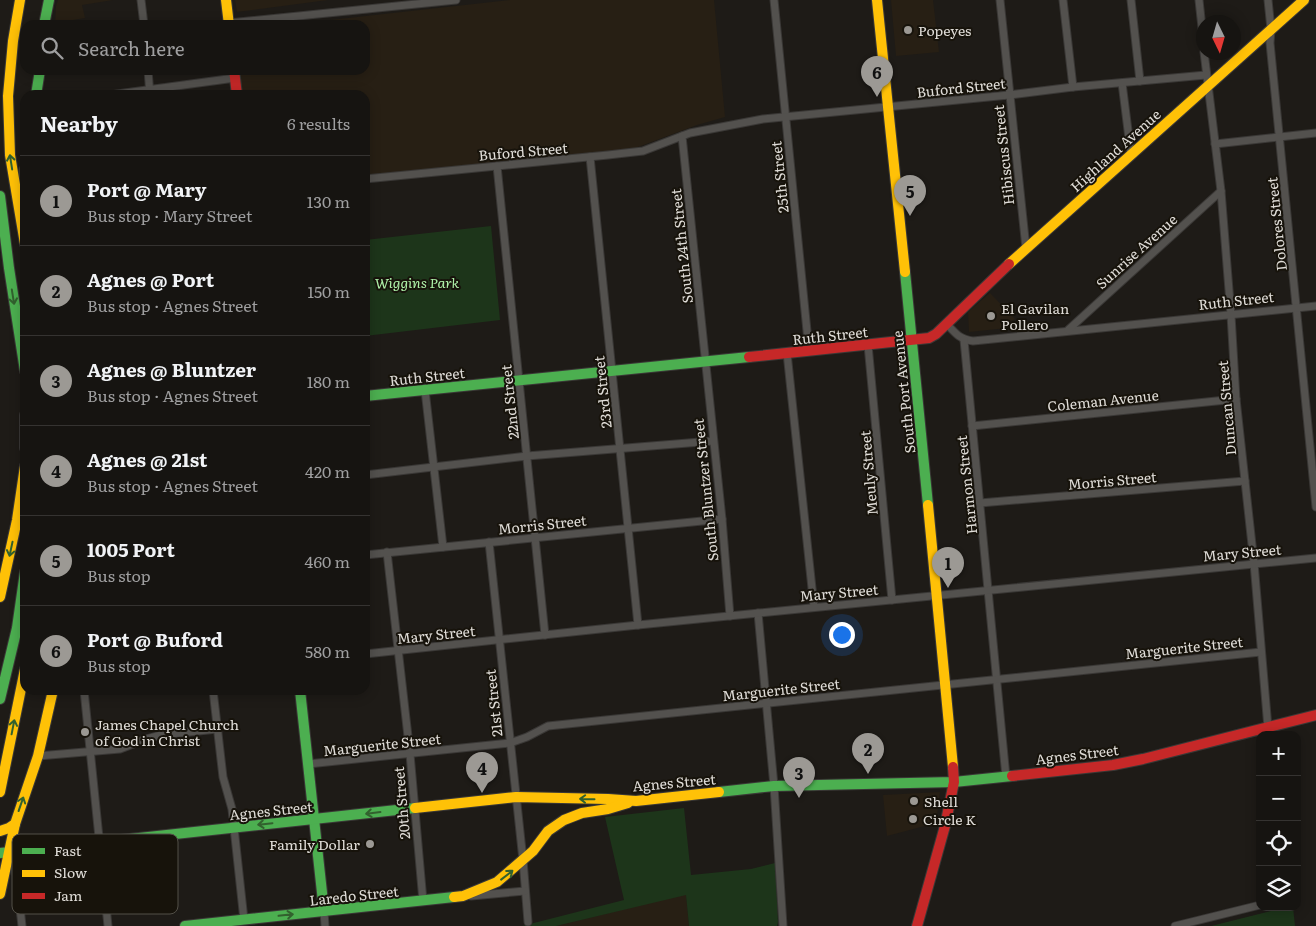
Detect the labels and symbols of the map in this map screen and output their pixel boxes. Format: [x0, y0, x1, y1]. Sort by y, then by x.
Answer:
north arrow [1196, 15, 1241, 60]
place label: Popeyes [918, 20, 971, 40]
marker: Popeyes [902, 24, 914, 36]
pin: 6 [861, 56, 893, 97]
street label: Buford Street [916, 72, 1007, 102]
street label: Hibiscus Street [988, 104, 1018, 206]
street label: Highland Avenue [1066, 104, 1164, 196]
street label: Buford Street [478, 137, 569, 165]
street label: 25th Street [765, 140, 793, 214]
one-way arrow [5, 154, 15, 170]
pin: 5 [894, 175, 926, 216]
street label: Dolores Street [1261, 176, 1291, 272]
street label: South 24th Street [665, 187, 697, 304]
street label: Sunrise Avenue [1091, 209, 1181, 293]
park label: Wiggins Park [375, 272, 460, 292]
street label: Ruth Street [1197, 286, 1275, 314]
one-way arrow [9, 288, 19, 304]
place label: El Gavilan Pollero [1001, 298, 1069, 334]
marker: El Gavilan Pollero [985, 310, 997, 322]
street label: Ruth Street [791, 321, 869, 349]
street label: South Port Avenue [887, 330, 919, 454]
street label: 23rd Street [588, 355, 616, 429]
street label: Duncan Street [1212, 359, 1240, 456]
street label: Ruth Street [388, 362, 466, 390]
street label: 22nd Street [495, 363, 523, 440]
street label: Coleman Avenue [1046, 384, 1160, 416]
street label: South Bluntzer Street [688, 417, 722, 562]
street label: Meuly Street [854, 429, 882, 516]
street label: Harmon Street [951, 434, 981, 536]
street label: Morris Street [1067, 466, 1157, 494]
street label: Morris Street [497, 509, 588, 539]
street label: Mary Street [1202, 539, 1282, 565]
one-way arrow [6, 540, 15, 556]
pin: 1 [932, 547, 964, 588]
street label: Mary Street [799, 579, 879, 605]
street label: Mary Street [396, 620, 477, 648]
your location [829, 622, 855, 648]
street label: Marguerite Street [1124, 631, 1244, 663]
street label: 21st Street [479, 668, 506, 738]
street label: Marguerite Street [721, 673, 841, 705]
place label: James Chapel Church of God in Christ [95, 714, 239, 750]
one-way arrow [9, 720, 18, 736]
marker: James Chapel Church of God in Christ [79, 726, 91, 738]
street label: Marguerite Street [322, 728, 442, 760]
pin: 2 [852, 733, 884, 774]
street label: Agnes Street [1034, 739, 1120, 769]
pin: 4 [466, 752, 498, 793]
pin: 3 [783, 757, 815, 798]
street label: 20th Street [388, 765, 414, 840]
street label: Agnes Street [632, 768, 717, 796]
place label: Shell [924, 791, 958, 811]
one-way arrow [579, 794, 596, 804]
marker: Shell [908, 795, 920, 807]
one-way arrow [17, 796, 27, 812]
street label: Agnes Street [228, 796, 314, 824]
one-way arrow [365, 808, 381, 818]
place label: Circle K [923, 809, 976, 829]
marker: Circle K [907, 813, 919, 825]
one-way arrow [257, 820, 273, 829]
legend [12, 834, 178, 914]
place label: Family Dollar [269, 834, 360, 854]
marker: Family Dollar [364, 838, 376, 850]
text: Fast [54, 840, 82, 860]
text: Slow [54, 862, 87, 882]
one-way arrow [500, 869, 513, 880]
street label: Laredo Street [308, 880, 400, 910]
text: Jam [54, 885, 83, 905]
one-way arrow [278, 911, 294, 920]

